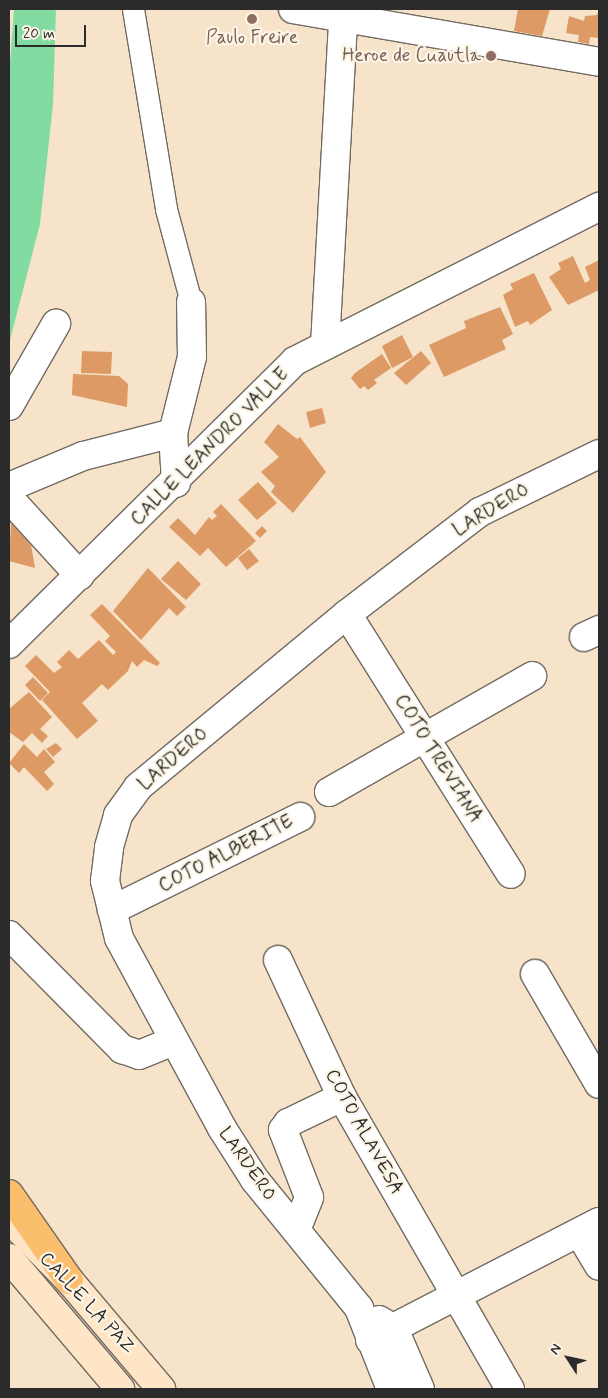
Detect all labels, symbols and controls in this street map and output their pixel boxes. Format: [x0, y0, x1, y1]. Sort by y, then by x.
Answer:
marker: Paulo Freire [246, 13, 258, 25]
scale bar [18, 15, 89, 47]
text: 20 m [23, 24, 55, 44]
place label: Paulo Freire [206, 27, 298, 49]
place label: Heroe de Cuautla [339, 45, 481, 67]
marker: Heroe de Cuautla [485, 50, 497, 62]
street label: CALLE LEANDRO VALLE [126, 363, 294, 531]
street label: LARDERO [449, 478, 533, 542]
street label: COTO TREVIANA [389, 689, 487, 829]
street label: LARDERO [134, 723, 212, 795]
street label: COTO ALBERITE [157, 811, 295, 897]
street label: COTO ALAVESA [321, 1066, 407, 1198]
street label: LARDERO [213, 1123, 281, 1205]
street label: CALLE LA PAZ [35, 1248, 139, 1358]
north arrow [543, 1333, 593, 1383]
text: N [546, 1340, 566, 1358]

